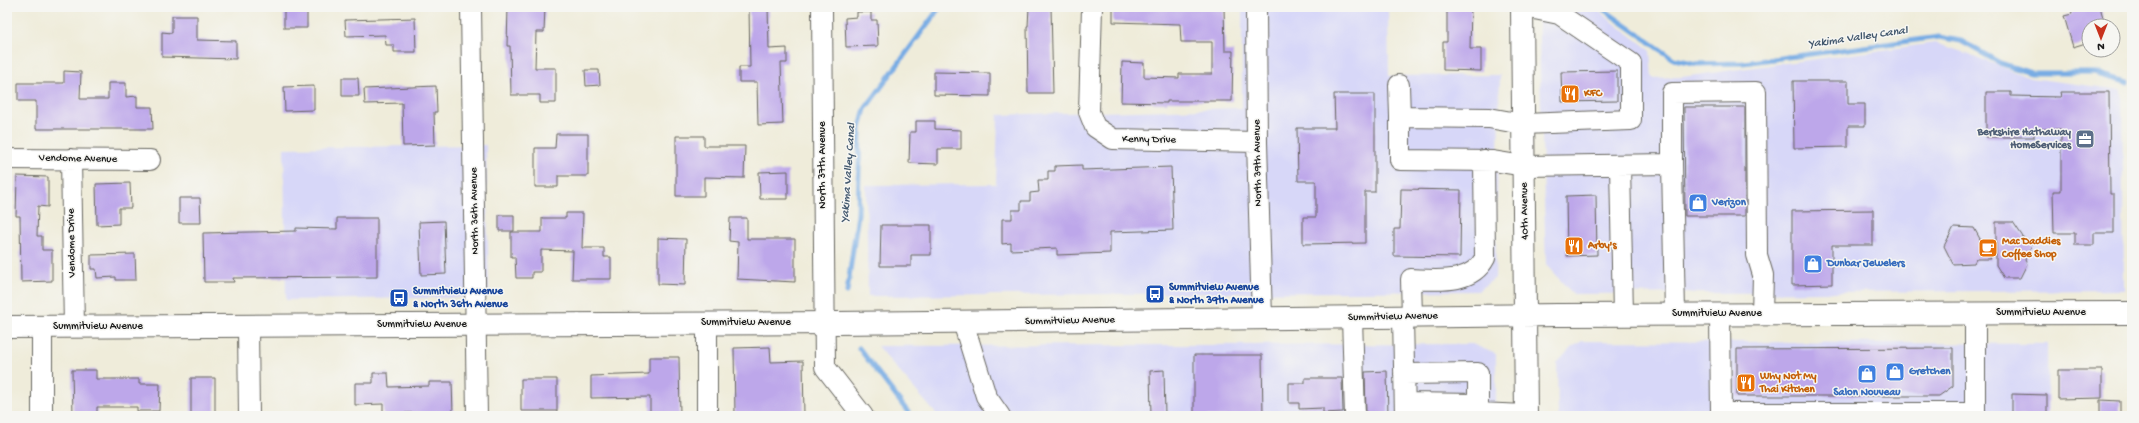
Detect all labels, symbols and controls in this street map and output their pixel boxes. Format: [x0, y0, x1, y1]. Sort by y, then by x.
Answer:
north arrow [2081, 18, 2121, 58]
water label: Yakima Valley Canal [1808, 24, 1910, 52]
text: N [2097, 40, 2105, 52]
restaurant icon: KFC [1559, 83, 1581, 105]
place label: KFC [1583, 88, 1603, 100]
street label: North 39th Avenue [1251, 119, 1265, 207]
street label: North 37th Avenue [817, 121, 829, 209]
water label: Yakima Valley Canal [839, 121, 860, 223]
place label: Berkshire Hathaway HomeServices [1976, 126, 2072, 152]
office icon: Berkshire Hathaway HomeServices [2074, 128, 2096, 150]
street label: Kenny Drive [1122, 134, 1177, 146]
street label: Vendome Avenue [38, 152, 118, 166]
street label: North 36th Avenue [468, 167, 482, 255]
street label: 40th Avenue [1518, 182, 1532, 240]
shop icon: Verizon [1687, 192, 1709, 214]
place label: Verizon [1711, 197, 1747, 209]
street label: Vendome Drive [65, 208, 79, 279]
restaurant icon: Arby's [1563, 235, 1585, 257]
place label: Mac Daddies Coffee Shop [2001, 236, 2061, 261]
cafe icon: Mac Daddies Coffee Shop [1977, 237, 1999, 259]
place label: Arby's [1587, 240, 1617, 252]
shop icon: Dunbar Jewelers [1802, 253, 1824, 275]
place label: Dunbar Jewelers [1826, 258, 1906, 270]
place label: Summitview Avenue & North 39th Avenue [1169, 281, 1265, 307]
bus stop icon: Summitview Avenue & North 39th Avenue [1144, 283, 1166, 305]
place label: Summitview Avenue & North 36th Avenue [413, 285, 509, 311]
bus stop icon: Summitview Avenue & North 36th Avenue [388, 287, 410, 309]
street label: Summitview Avenue [1996, 307, 2086, 319]
street label: Summitview Avenue [1672, 308, 1762, 320]
street label: Summitview Avenue [1348, 310, 1438, 324]
street label: Summitview Avenue [1025, 314, 1115, 328]
street label: Summitview Avenue [701, 317, 791, 329]
street label: Summitview Avenue [377, 319, 467, 331]
street label: Summitview Avenue [53, 321, 143, 333]
shop icon: Gretchen [1884, 361, 1906, 383]
shop icon: Salon Nouveau [1856, 363, 1878, 385]
place label: Gretchen [1909, 365, 1951, 378]
place label: Why Not My Thai Kitchen [1759, 370, 1817, 396]
restaurant icon: Why Not My Thai Kitchen [1735, 372, 1757, 394]
place label: Salon Nouveau [1833, 387, 1901, 399]

